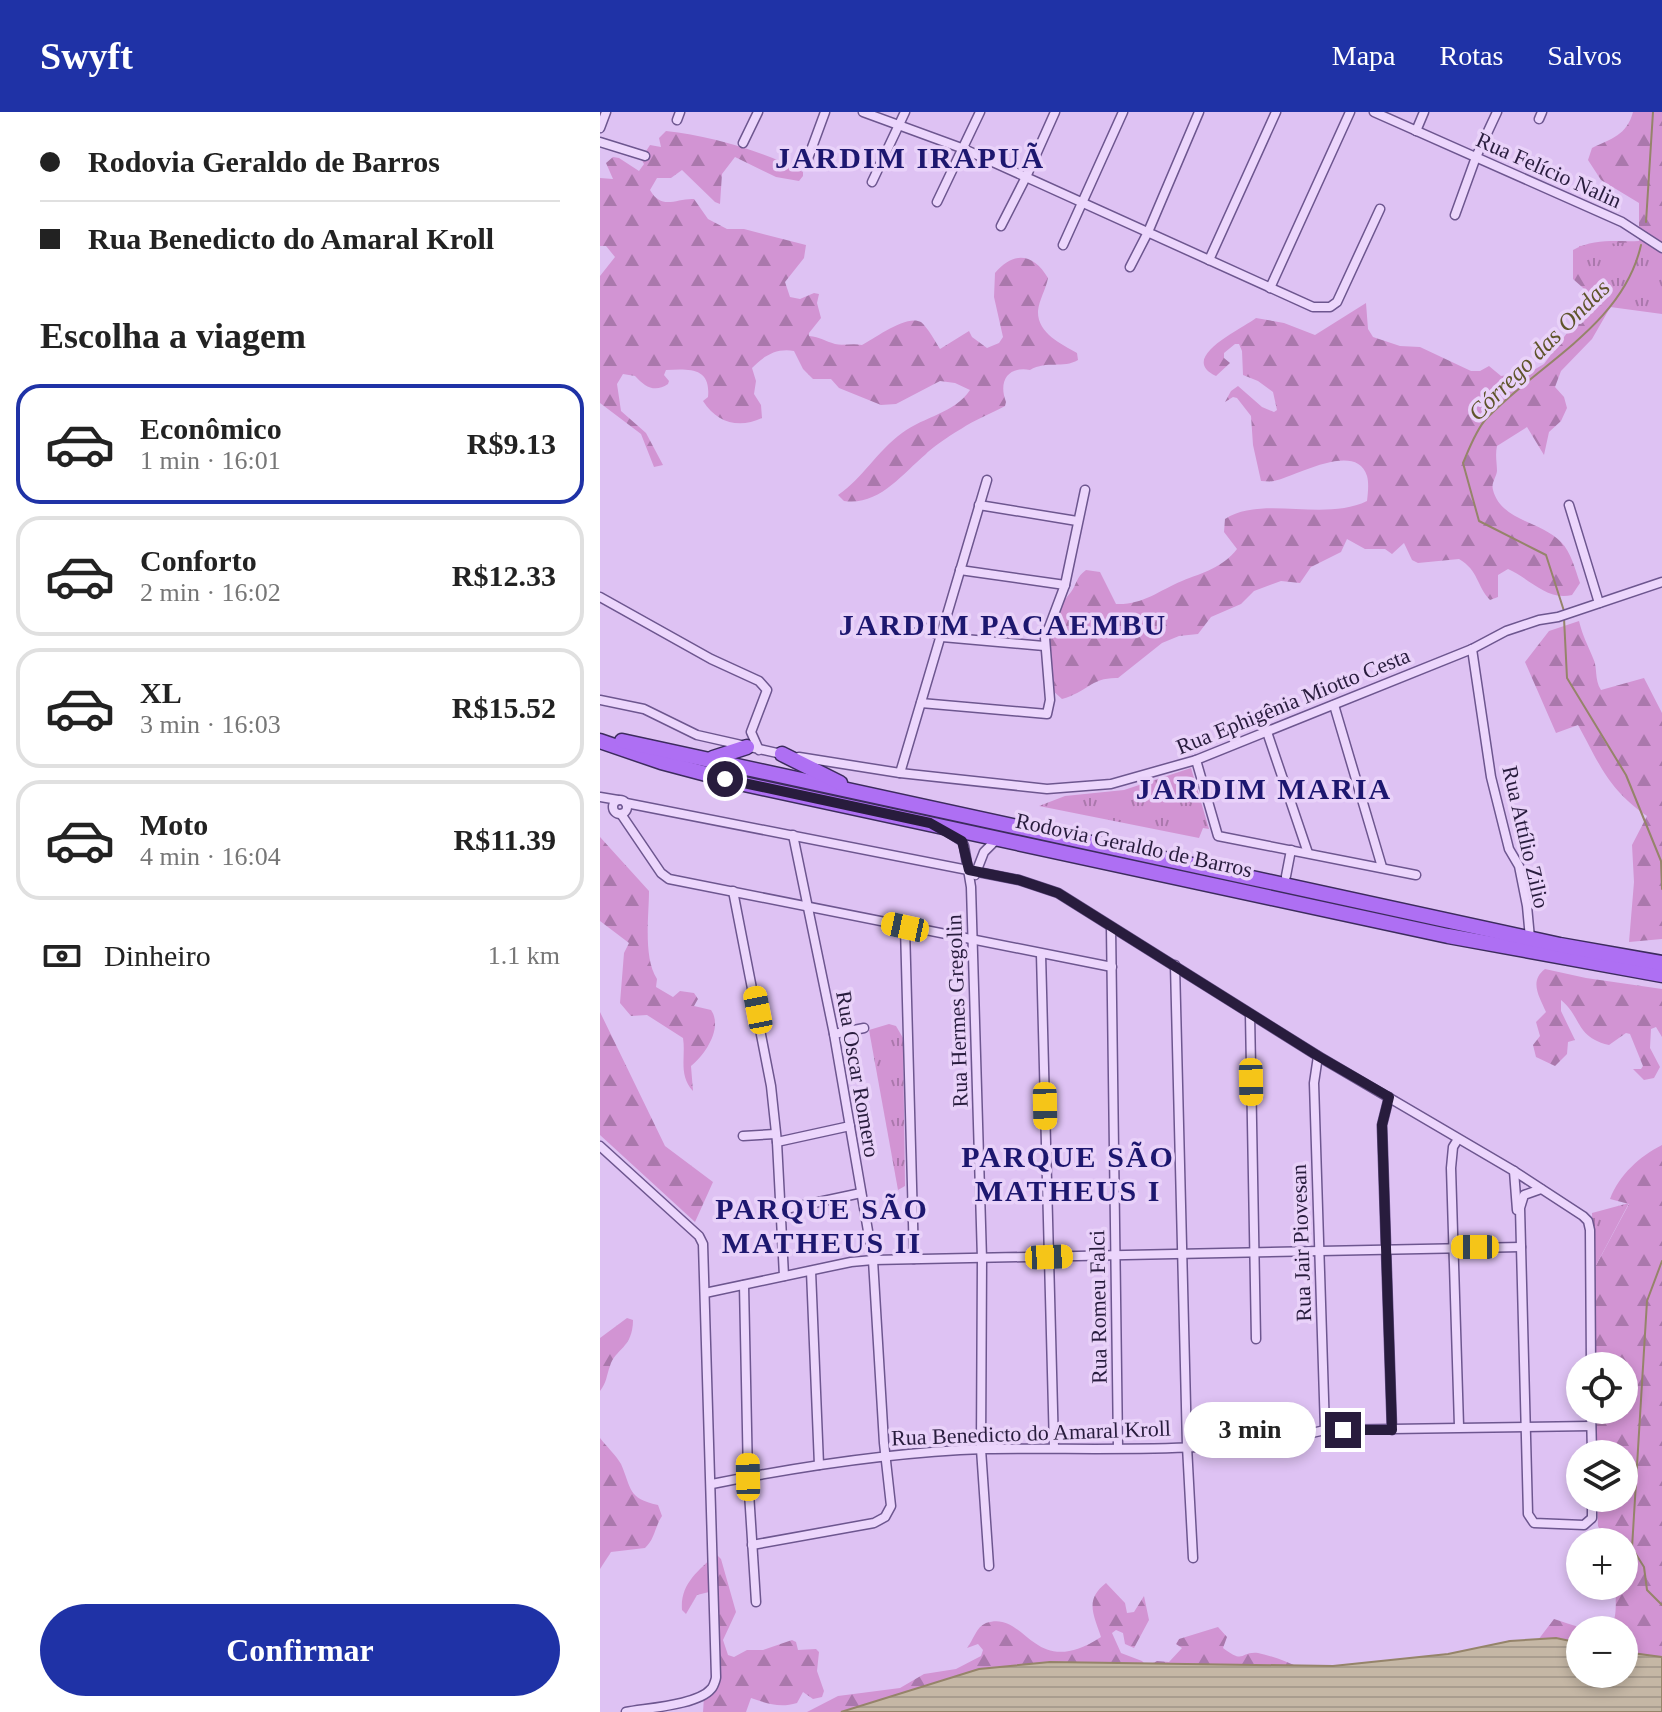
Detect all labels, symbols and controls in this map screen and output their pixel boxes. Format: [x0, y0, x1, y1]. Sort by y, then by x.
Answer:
text: Swyft [40, 35, 133, 77]
text: Mapa [1332, 40, 1396, 71]
text: Rotas [1440, 40, 1503, 71]
text: Salvos [1547, 40, 1622, 71]
street label: Rua Felício Nalin [1472, 127, 1626, 213]
district label: JARDIM IRAPUÃ [775, 141, 1045, 174]
text: Rodovia Geraldo de Barros [88, 145, 440, 178]
text: Rua Benedicto do Amaral Kroll [88, 222, 494, 255]
water label: Córrego das Ondas [1463, 274, 1615, 426]
text: Escolha a viagem [40, 316, 306, 356]
icon: car [44, 408, 116, 480]
text: Econômico [140, 412, 282, 445]
text: R$9.13 [467, 427, 556, 460]
text: 1 min · 16:01 [140, 446, 281, 475]
icon: car [44, 540, 116, 612]
text: Conforto [140, 544, 257, 577]
text: R$12.33 [452, 559, 556, 592]
text: 2 min · 16:02 [140, 578, 281, 607]
district label: JARDIM PACAEMBU [839, 608, 1167, 641]
street label: Rua Ephigênia Miotto Cesta [1172, 643, 1414, 759]
icon: car [44, 672, 116, 744]
text: XL [140, 676, 182, 709]
text: R$15.52 [452, 691, 556, 724]
text: 3 min · 16:03 [140, 710, 281, 739]
route start [707, 761, 743, 797]
street label: Rua Attílio Zilio [1497, 763, 1555, 911]
district label: JARDIM MARIA [1136, 772, 1392, 805]
icon: car [44, 804, 116, 876]
text: Moto [140, 808, 208, 841]
street label: Rodovia Geraldo de Barros [1013, 808, 1255, 882]
text: R$11.39 [453, 823, 556, 856]
text: 4 min · 16:04 [140, 842, 281, 871]
car [879, 910, 931, 944]
street label: Rua Hermes Gregolin [941, 914, 973, 1108]
icon: cash [40, 934, 84, 978]
text: Dinheiro [104, 939, 211, 972]
text: 1.1 km [488, 941, 560, 970]
car [742, 984, 774, 1036]
street label: Rua Oscar Romero [831, 989, 885, 1159]
car [1239, 1058, 1263, 1106]
car [1033, 1082, 1057, 1130]
district label: PARQUE SÃO MATHEUS I [961, 1140, 1175, 1207]
street label: Rua Jair Piovesan [1286, 1164, 1316, 1322]
district label: PARQUE SÃO MATHEUS II [715, 1192, 929, 1259]
street label: Rua Romeu Falci [1084, 1230, 1112, 1384]
car [1451, 1235, 1499, 1259]
car [1025, 1244, 1073, 1270]
map controls [1566, 1352, 1638, 1688]
button: locate [1566, 1352, 1638, 1424]
callout: 3 min [1183, 1402, 1315, 1458]
route end [1325, 1412, 1361, 1448]
text: 3 min [1219, 1415, 1281, 1444]
street label: Rua Benedicto do Amaral Kroll [891, 1416, 1171, 1450]
button: layers [1566, 1440, 1638, 1512]
car [736, 1453, 760, 1501]
button: + [1566, 1528, 1638, 1600]
button: Confirmar [40, 1604, 560, 1696]
button: − [1566, 1616, 1638, 1688]

